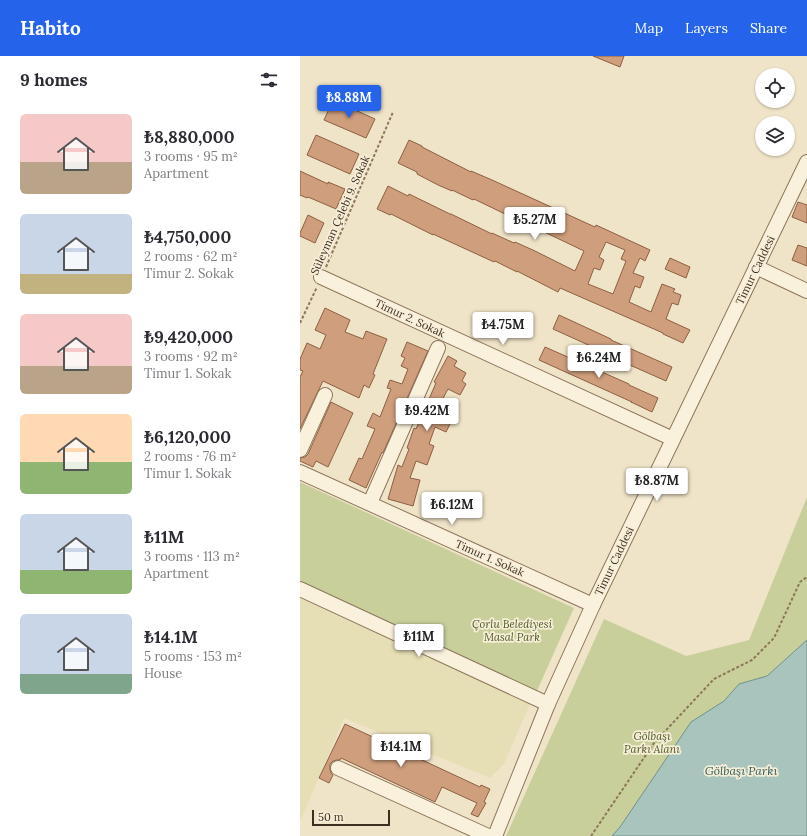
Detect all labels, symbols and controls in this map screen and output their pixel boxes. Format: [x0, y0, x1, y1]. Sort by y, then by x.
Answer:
text: Habito [20, 16, 81, 40]
text: Map [635, 19, 663, 37]
text: Layers [685, 19, 728, 37]
text: Share [750, 19, 787, 37]
map controls [755, 68, 795, 156]
button: locate [755, 68, 795, 108]
text: 9 homes [20, 69, 87, 91]
icon: filters [258, 69, 280, 91]
pin: ₺8.88M [316, 85, 382, 119]
text: ₺8.88M [326, 89, 372, 106]
button: layers [755, 116, 795, 156]
text: ₺8,880,000 [144, 126, 234, 148]
icon: home [52, 130, 100, 178]
text: 3 rooms · 95 m² [144, 148, 238, 165]
street label: Süleyman Çelebi 9. Sokak [307, 153, 373, 277]
text: Apartment [144, 165, 209, 182]
pin: ₺5.27M [502, 207, 568, 241]
text: ₺5.27M [513, 211, 557, 228]
text: ₺4,750,000 [144, 226, 231, 248]
icon: home [52, 230, 100, 278]
street label: Timur Caddesi [732, 233, 778, 307]
text: 2 rooms · 62 m² [144, 248, 237, 265]
text: Timur 2. Sokak [144, 265, 234, 282]
street label: Timur 2. Sokak [373, 296, 447, 340]
pin: ₺4.75M [470, 312, 536, 346]
text: ₺4.75M [481, 316, 525, 333]
text: ₺9,420,000 [144, 326, 233, 348]
icon: home [52, 330, 100, 378]
pin: ₺6.24M [566, 345, 632, 379]
text: 3 rooms · 92 m² [144, 348, 238, 365]
text: ₺6.24M [577, 349, 621, 366]
text: Timur 1. Sokak [144, 365, 231, 382]
pin: ₺9.42M [394, 398, 460, 432]
text: ₺9.42M [405, 402, 449, 419]
text: ₺6,120,000 [144, 426, 231, 448]
icon: home [52, 430, 100, 478]
text: 2 rooms · 76 m² [144, 448, 236, 465]
text: Timur 1. Sokak [144, 465, 231, 482]
pin: ₺8.87M [624, 468, 690, 502]
text: ₺8.87M [635, 472, 679, 489]
pin: ₺6.12M [419, 492, 485, 526]
text: ₺6.12M [430, 496, 474, 513]
street label: Timur Caddesi [591, 524, 637, 598]
text: ₺11M [144, 526, 184, 548]
icon: home [52, 530, 100, 578]
street label: Timur 1. Sokak [453, 537, 527, 579]
text: 3 rooms · 113 m² [144, 548, 240, 565]
text: Apartment [144, 565, 209, 582]
park label: Çorlu Belediyesi Masal Park [472, 617, 552, 644]
pin: ₺11M [395, 624, 443, 658]
text: ₺14.1M [144, 626, 198, 648]
text: ₺11M [404, 628, 434, 645]
icon: home [52, 630, 100, 678]
text: 5 rooms · 153 m² [144, 648, 242, 665]
text: House [144, 665, 182, 682]
park label: Gölbaşı Parkı Alanı [624, 729, 680, 756]
pin: ₺14.1M [368, 734, 434, 768]
text: ₺14.1M [380, 738, 422, 755]
water label: Gölbaşı Parkı [705, 763, 777, 778]
scale bar [312, 808, 390, 827]
text: 50 m [318, 810, 344, 824]

